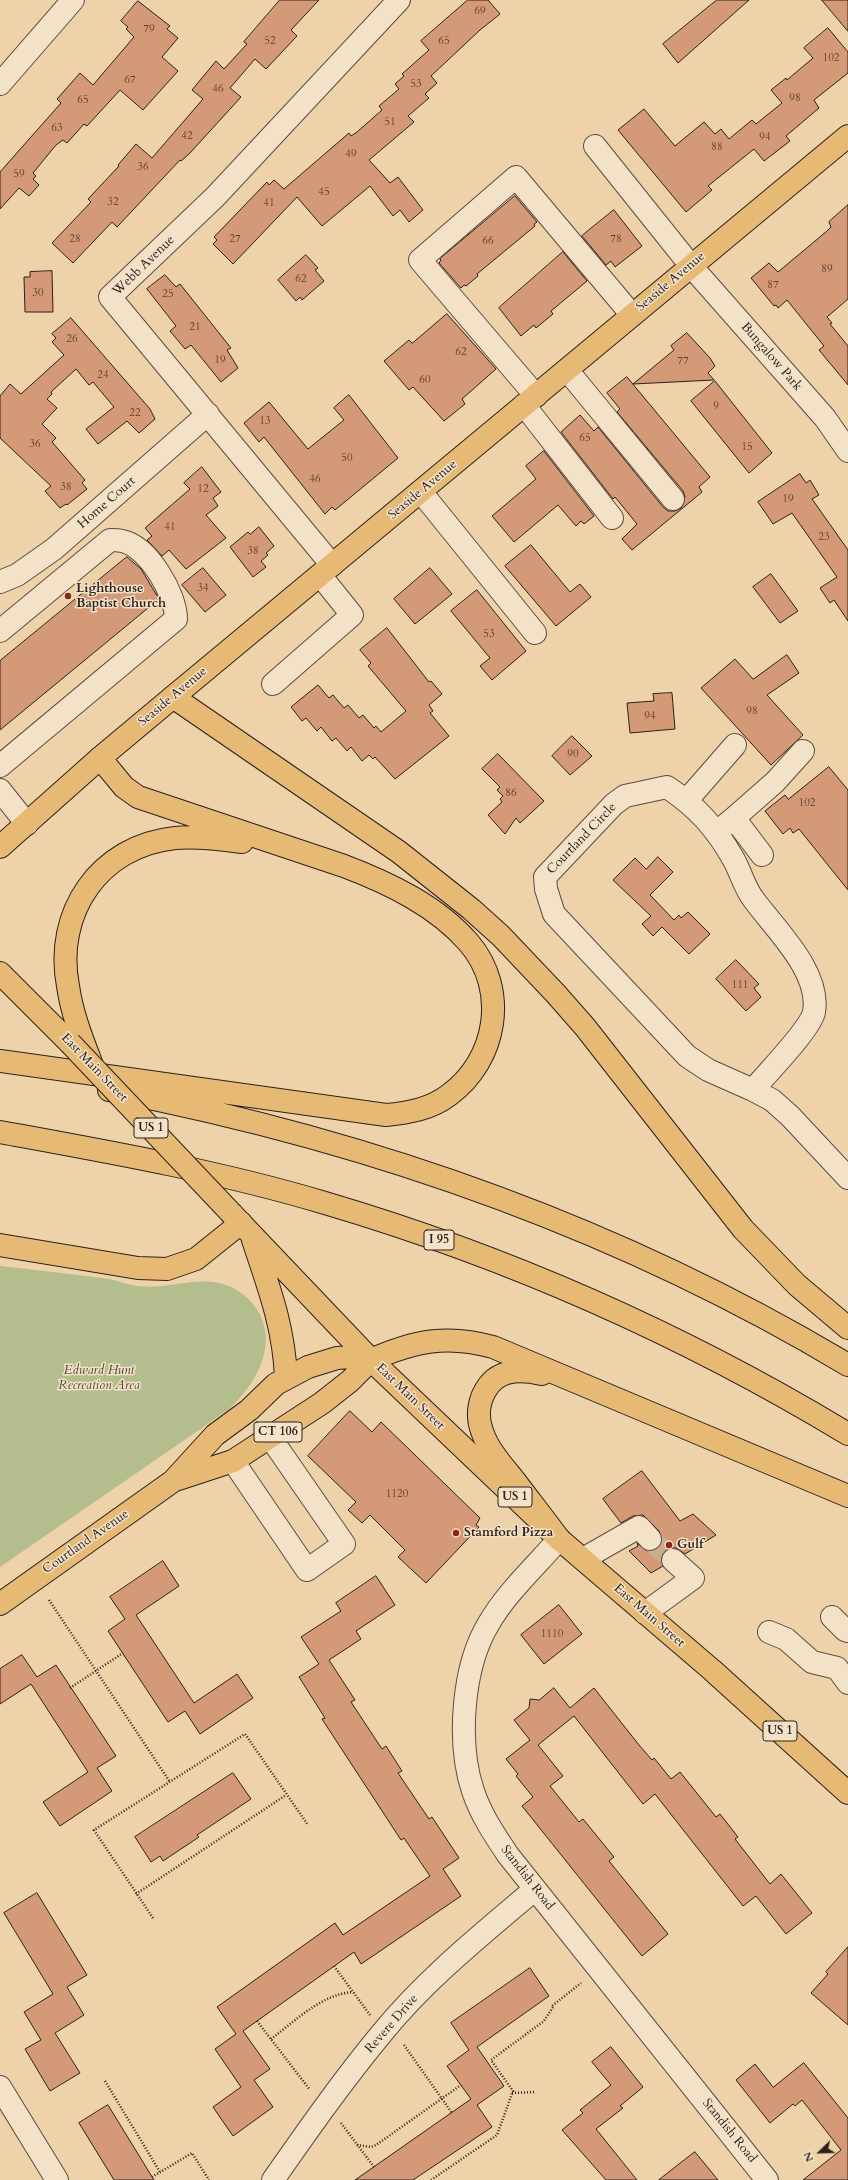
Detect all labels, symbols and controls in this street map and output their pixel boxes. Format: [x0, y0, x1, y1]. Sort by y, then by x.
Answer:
house number: 69 [474, 4, 486, 18]
house number: 79 [143, 22, 155, 36]
house number: 52 [264, 34, 276, 48]
house number: 65 [438, 34, 450, 48]
house number: 102 [823, 51, 839, 65]
house number: 67 [124, 73, 136, 87]
house number: 53 [410, 77, 422, 91]
house number: 46 [212, 82, 224, 96]
house number: 98 [789, 91, 801, 105]
house number: 65 [77, 93, 89, 107]
house number: 51 [384, 115, 396, 129]
house number: 63 [51, 121, 63, 135]
house number: 42 [181, 129, 193, 143]
house number: 94 [759, 130, 771, 144]
house number: 88 [711, 140, 723, 154]
house number: 49 [345, 147, 357, 161]
house number: 36 [137, 160, 149, 174]
house number: 59 [13, 167, 25, 181]
house number: 45 [318, 185, 330, 199]
house number: 32 [107, 195, 119, 209]
house number: 41 [263, 196, 275, 210]
house number: 28 [69, 232, 81, 246]
house number: 27 [229, 232, 241, 246]
house number: 78 [610, 232, 622, 246]
street label: Webb Avenue [110, 233, 178, 299]
house number: 66 [482, 234, 494, 248]
street label: Seaside Avenue [634, 249, 708, 315]
house number: 89 [821, 262, 833, 276]
house number: 62 [295, 272, 307, 286]
house number: 87 [767, 278, 779, 292]
house number: 30 [32, 286, 44, 300]
house number: 25 [162, 287, 174, 301]
house number: 21 [189, 320, 201, 334]
street label: Bungalow Park [737, 320, 805, 394]
house number: 26 [66, 332, 78, 346]
house number: 62 [455, 345, 467, 359]
house number: 19 [214, 353, 226, 367]
house number: 77 [677, 354, 689, 368]
house number: 24 [97, 368, 109, 382]
house number: 60 [419, 373, 431, 387]
house number: 9 [713, 399, 719, 413]
house number: 22 [129, 406, 141, 420]
house number: 13 [259, 414, 271, 428]
house number: 65 [579, 431, 591, 445]
house number: 36 [29, 437, 41, 451]
house number: 15 [741, 440, 753, 454]
house number: 50 [341, 451, 353, 465]
street label: Seaside Avenue [386, 457, 460, 523]
house number: 46 [309, 472, 321, 486]
street label: Home Court [75, 474, 139, 532]
house number: 38 [60, 480, 72, 494]
house number: 12 [197, 482, 209, 496]
house number: 19 [782, 492, 794, 506]
house number: 41 [164, 520, 176, 534]
house number: 23 [818, 530, 830, 544]
house number: 38 [247, 544, 259, 558]
place label: Lighthouse Baptist Church [76, 581, 166, 612]
house number: 34 [197, 581, 209, 595]
marker: Lighthouse Baptist Church [63, 591, 73, 601]
house number: 53 [483, 627, 495, 641]
street label: Seaside Avenue [136, 664, 210, 730]
house number: 98 [746, 704, 758, 718]
house number: 94 [644, 709, 656, 723]
house number: 90 [567, 747, 579, 761]
house number: 86 [505, 786, 517, 800]
house number: 102 [799, 796, 815, 810]
street label: Courtland Circle [544, 800, 620, 878]
house number: 111 [732, 978, 748, 992]
street label: East Main Street [57, 1030, 131, 1106]
road number: US 1 [134, 1118, 168, 1138]
road number: I 95 [424, 1230, 454, 1250]
street label: East Main Street [372, 1360, 448, 1434]
park label: Edward Hunt Recreation Area [58, 1363, 140, 1394]
road number: CT 106 [254, 1422, 302, 1442]
house number: 1120 [386, 1487, 408, 1501]
road number: US 1 [498, 1487, 532, 1507]
street label: Courtland Avenue [40, 1506, 132, 1578]
place label: Stamford Pizza [464, 1525, 553, 1541]
marker: Stamford Pizza [451, 1528, 461, 1538]
place label: Gulf [677, 1537, 703, 1553]
marker: Gulf [664, 1540, 674, 1550]
street label: East Main Street [610, 1581, 688, 1651]
house number: 1110 [541, 1627, 563, 1641]
road number: US 1 [763, 1721, 797, 1741]
street label: Standish Road [497, 1843, 557, 1913]
street label: Revere Drive [362, 1991, 422, 2057]
street label: Standish Road [698, 2096, 760, 2166]
north arrow [800, 2132, 840, 2172]
text: N [800, 2150, 817, 2164]

